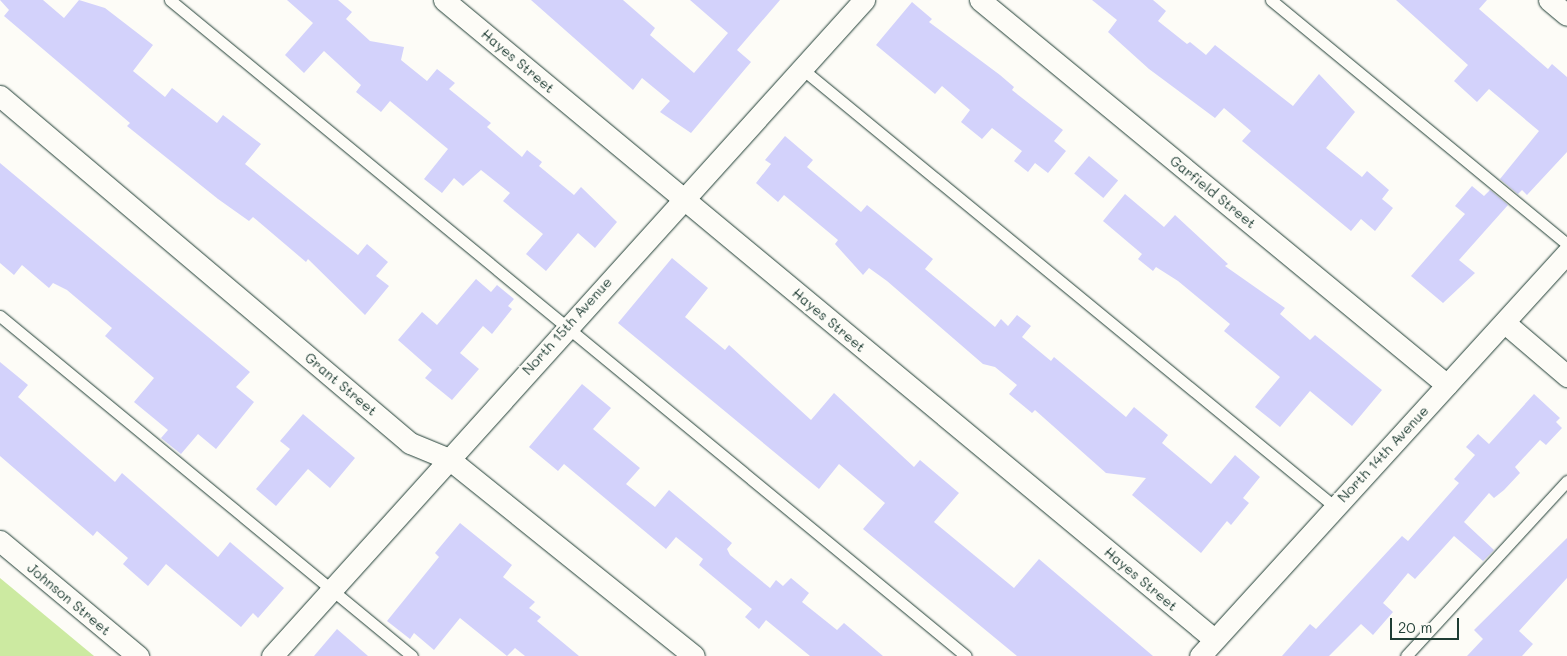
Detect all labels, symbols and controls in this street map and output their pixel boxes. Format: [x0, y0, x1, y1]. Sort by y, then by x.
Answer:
street label: Hayes Street [478, 25, 558, 97]
street label: Garfield Street [1167, 152, 1259, 232]
street label: North 15th Avenue [519, 274, 615, 378]
street label: Hayes Street [789, 284, 869, 356]
street label: Grant Street [301, 349, 381, 419]
street label: North 14th Avenue [1334, 402, 1432, 506]
street label: Hayes Street [1101, 543, 1181, 615]
street label: Johnson Street [24, 559, 114, 639]
scale bar [1392, 608, 1461, 640]
text: 20 m [1398, 617, 1432, 637]

